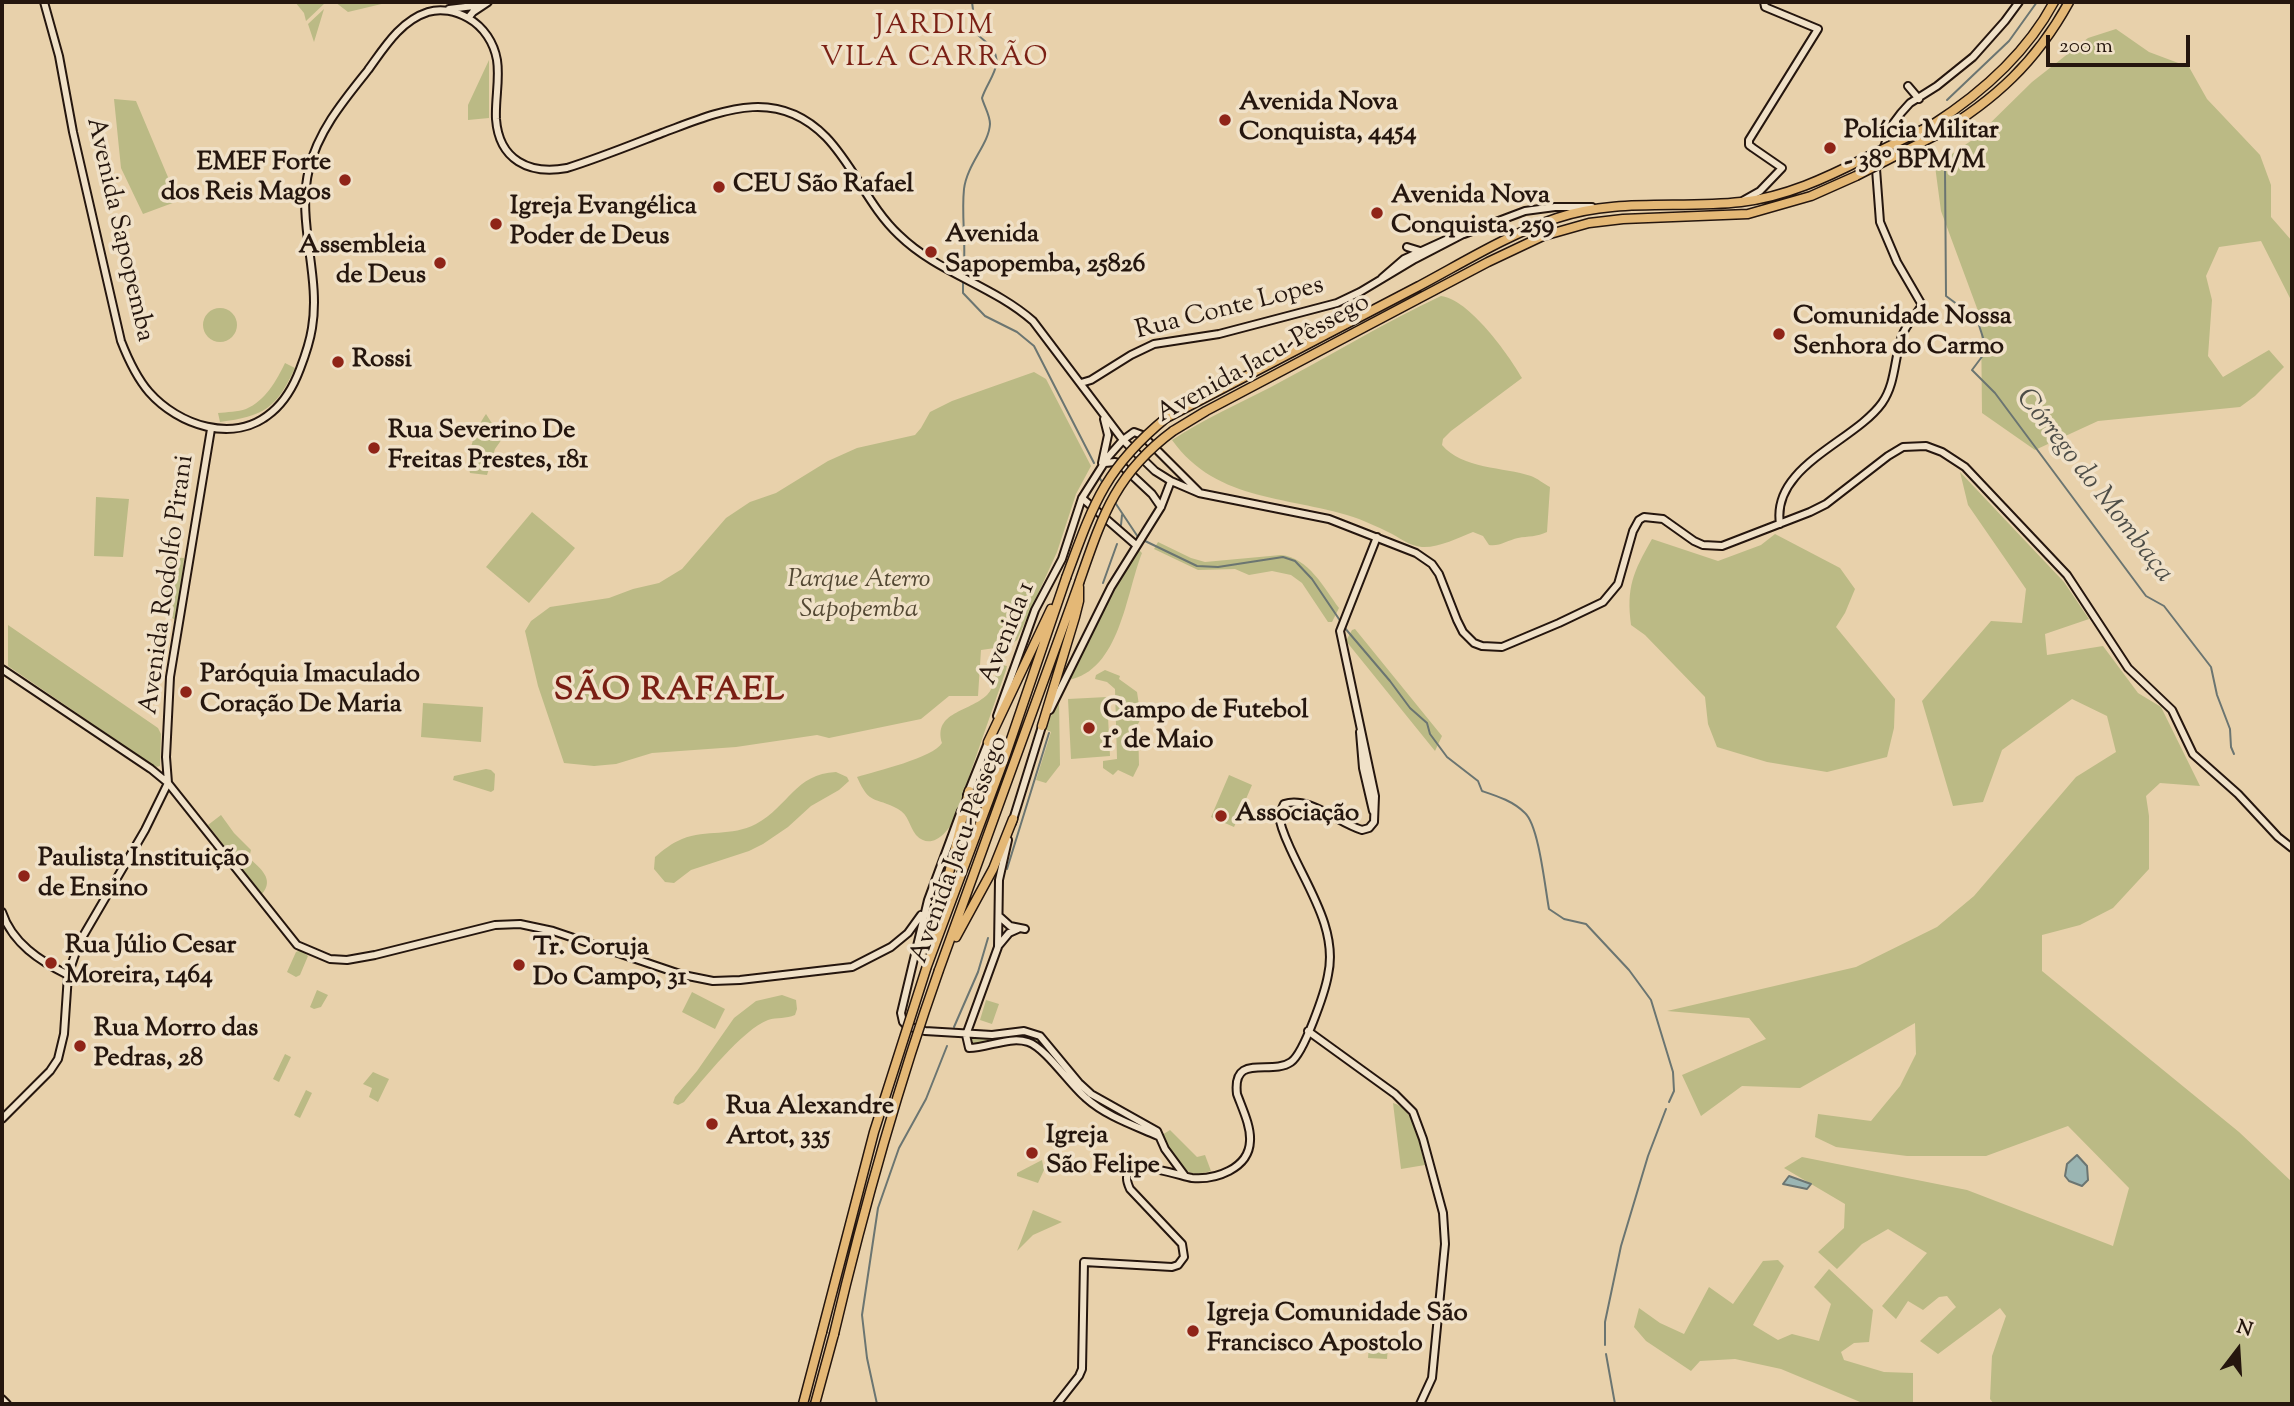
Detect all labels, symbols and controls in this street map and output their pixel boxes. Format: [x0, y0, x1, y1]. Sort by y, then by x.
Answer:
district label: JARDIM VILA CARRÃO [822, 11, 1048, 77]
scale bar [2049, 21, 2192, 65]
text: 200 m [2059, 32, 2113, 62]
place label: Avenida Nova Conquista, 4454 [1239, 89, 1417, 150]
marker: Avenida Nova Conquista, 4454 [1217, 112, 1233, 128]
street label: Avenida Sapopemba [77, 115, 159, 345]
place label: Polícia Militar - 38º BPM/M [1844, 117, 1999, 178]
marker: Polícia Militar - 38º BPM/M [1822, 140, 1838, 156]
place label: EMEF Forte dos Reis Magos [161, 149, 331, 210]
place label: CEU São Rafael [733, 171, 914, 203]
marker: EMEF Forte dos Reis Magos [337, 172, 353, 188]
marker: CEU São Rafael [711, 179, 727, 195]
place label: Avenida Nova Conquista, 259 [1391, 182, 1554, 244]
place label: Igreja Evangélica Poder de Deus [510, 193, 697, 255]
marker: Avenida Nova Conquista, 259 [1369, 205, 1385, 221]
marker: Igreja Evangélica Poder de Deus [488, 216, 504, 232]
place label: Avenida Sapopemba, 25826 [945, 221, 1146, 282]
place label: Assembleia de Deus [299, 232, 426, 294]
marker: Avenida Sapopemba, 25826 [923, 244, 939, 260]
marker: Assembleia de Deus [432, 255, 448, 271]
street label: Rua Conte Lopes [1133, 272, 1327, 348]
street label: Avenida Jacu-Pêssego [1152, 288, 1376, 432]
place label: Comunidade Nossa Senhora do Carmo [1793, 303, 2012, 364]
marker: Comunidade Nossa Senhora do Carmo [1771, 326, 1787, 342]
place label: Rossi [352, 346, 412, 378]
marker: Rossi [330, 354, 346, 370]
water label: Córrego do Mombaça [2007, 383, 2179, 591]
place label: Rua Severino De Freitas Prestes, 181 [388, 417, 588, 478]
marker: Rua Severino De Freitas Prestes, 181 [366, 440, 382, 456]
street label: Avenida Rodolfo Pirani [135, 453, 203, 717]
park label: Parque Aterro Sapopemba [788, 566, 930, 628]
street label: Avenida 1 [974, 578, 1044, 690]
place label: Paróquia Imaculado Coração De Maria [200, 661, 420, 722]
district label: SÃO RAFAEL [555, 673, 785, 713]
marker: Paróquia Imaculado Coração De Maria [178, 684, 194, 700]
place label: Campo de Futebol 1° de Maio [1103, 697, 1308, 758]
marker: Campo de Futebol 1° de Maio [1081, 720, 1097, 736]
street label: Avenida Jacu-Pêssego [905, 732, 1017, 968]
place label: Associação [1235, 800, 1359, 832]
marker: Associação [1213, 808, 1229, 824]
place label: Paulista Instituição de Ensino [38, 845, 249, 906]
marker: Paulista Instituição de Ensino [16, 868, 32, 884]
place label: Rua Júlio Cesar Moreira, 1464 [65, 932, 236, 993]
place label: Tr. Coruja Do Campo, 31 [533, 934, 687, 996]
marker: Rua Júlio Cesar Moreira, 1464 [43, 955, 59, 971]
marker: Tr. Coruja Do Campo, 31 [511, 957, 527, 973]
place label: Rua Morro das Pedras, 28 [94, 1015, 258, 1076]
marker: Rua Morro das Pedras, 28 [72, 1038, 88, 1054]
place label: Rua Alexandre Artot, 335 [726, 1093, 894, 1154]
marker: Rua Alexandre Artot, 335 [704, 1116, 720, 1132]
place label: Igreja São Felipe [1046, 1122, 1160, 1184]
marker: Igreja São Felipe [1024, 1145, 1040, 1161]
place label: Igreja Comunidade São Francisco Apostolo [1207, 1300, 1468, 1362]
text: N [2233, 1314, 2255, 1345]
north arrow [2203, 1315, 2273, 1385]
marker: Igreja Comunidade São Francisco Apostolo [1185, 1323, 1201, 1339]

